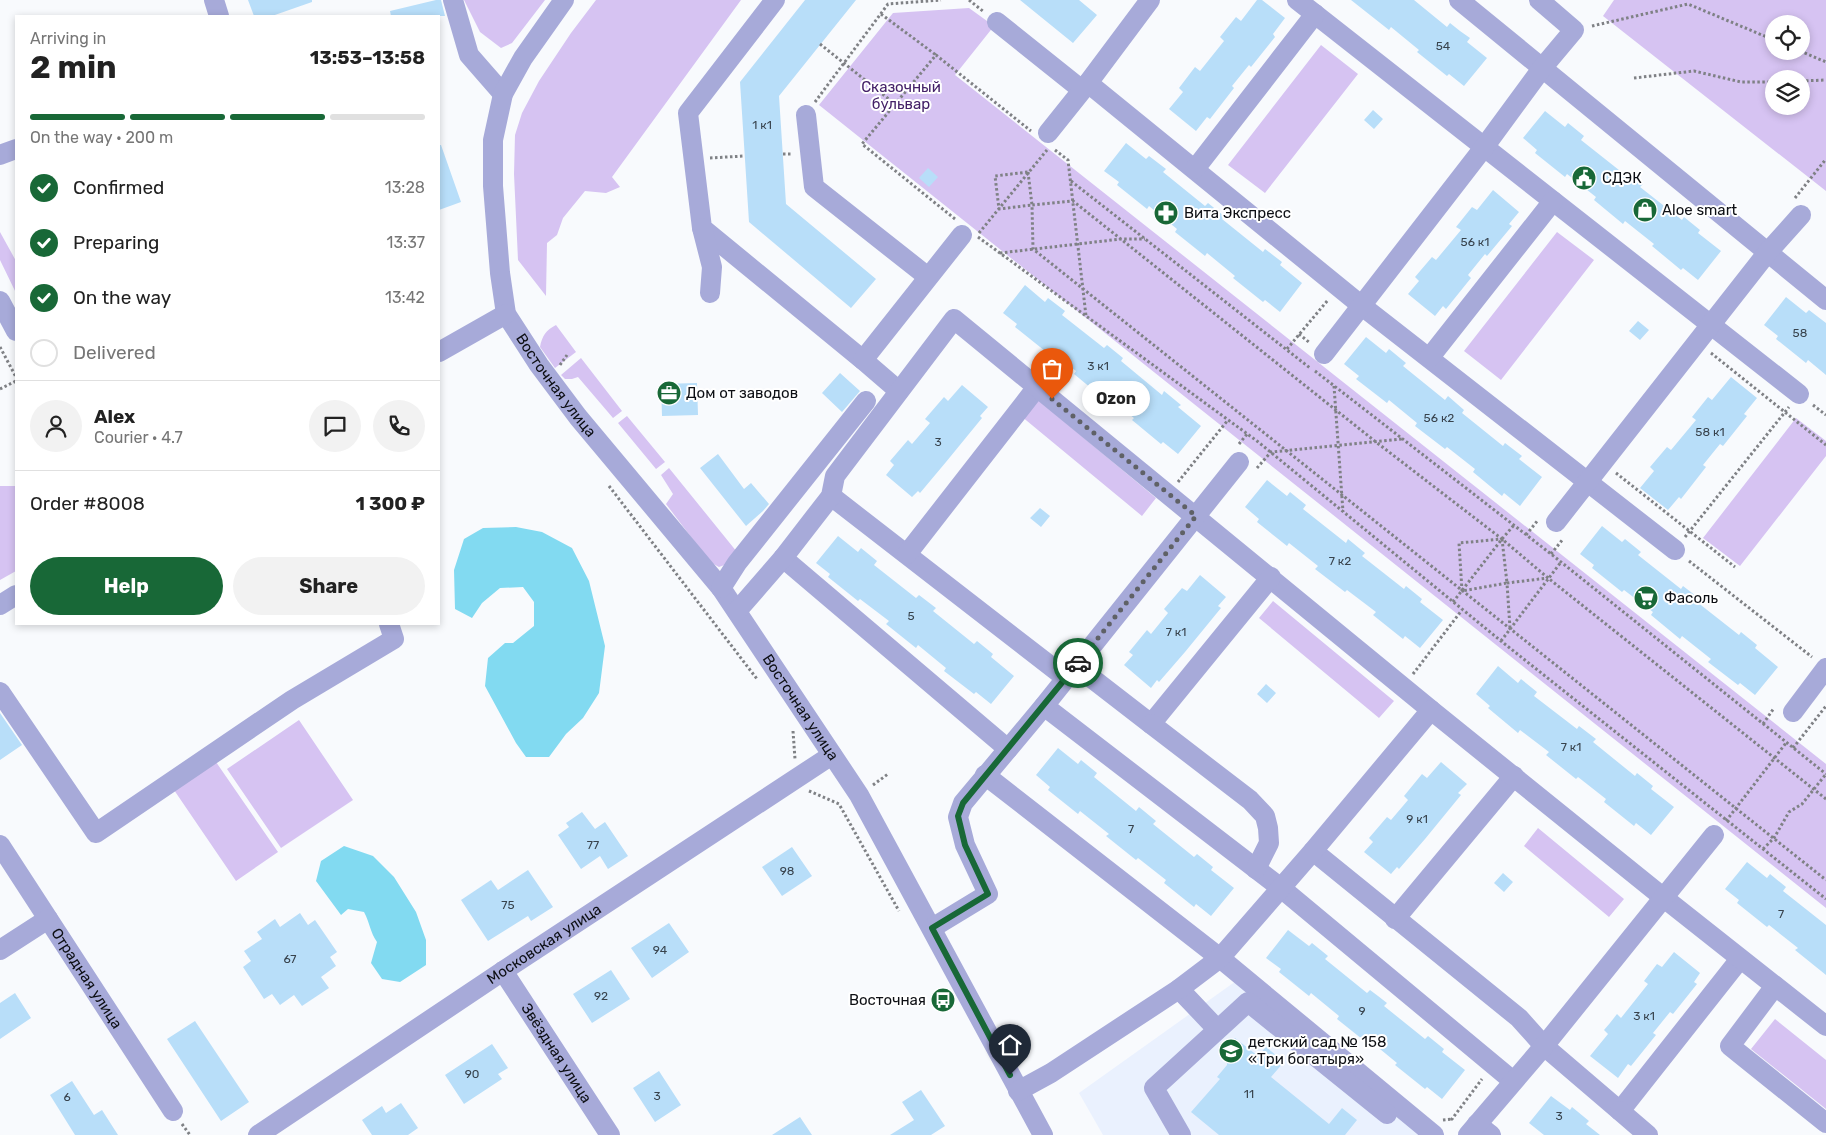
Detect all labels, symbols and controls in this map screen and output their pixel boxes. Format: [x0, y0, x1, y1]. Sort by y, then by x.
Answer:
map controls [1765, 15, 1810, 115]
button: locate [1765, 15, 1810, 60]
text: Arriving in [30, 29, 106, 48]
house number: 54 [1436, 39, 1451, 53]
text: 13:53–13:58 [310, 46, 425, 69]
text: 2 min [30, 48, 117, 86]
button: layers [1765, 70, 1810, 115]
park label: Сказочный бульвар [861, 78, 941, 113]
house number: 1 к1 [752, 118, 772, 132]
text: On the way · 200 m [30, 128, 173, 147]
public building icon: СДЭК [1571, 165, 1597, 191]
place label: СДЭК [1602, 169, 1642, 187]
icon: check [30, 174, 58, 202]
text: Confirmed [73, 176, 164, 199]
text: 13:28 [385, 178, 425, 197]
shop icon: Aloe smart [1632, 197, 1658, 223]
pharmacy icon: Вита Экспресс [1153, 200, 1179, 226]
place label: Aloe smart [1662, 201, 1737, 219]
place label: Вита Экспресс [1184, 204, 1291, 222]
icon: check [30, 229, 58, 257]
text: Preparing [73, 231, 159, 254]
text: 13:37 [387, 233, 425, 252]
house number: 56 к1 [1461, 235, 1489, 249]
icon: check [30, 284, 58, 312]
text: On the way [73, 286, 171, 309]
text: 13:42 [385, 288, 425, 307]
house number: 58 [1793, 326, 1807, 340]
street label: Восточная улица [512, 330, 600, 441]
text: Delivered [73, 341, 156, 364]
pin [1031, 348, 1073, 399]
icon: bag [1038, 355, 1066, 383]
house number: 3 к1 [1087, 359, 1109, 373]
office icon: Дом от заводов [656, 380, 682, 406]
callout: Ozon [1082, 382, 1150, 416]
place label: Дом от заводов [686, 384, 798, 402]
text: Ozon [1096, 389, 1136, 408]
button: person [30, 400, 82, 452]
button: chat [309, 400, 361, 452]
button: phone [373, 400, 425, 452]
text: Alex [94, 405, 135, 428]
house number: 56 к2 [1424, 411, 1454, 425]
house number: 58 к1 [1695, 425, 1725, 439]
text: Courier · 4.7 [94, 428, 183, 447]
house number: 3 [934, 435, 942, 449]
text: Order #8008 [30, 492, 145, 515]
text: 1 300 ₽ [355, 492, 425, 515]
house number: 7 к2 [1329, 554, 1351, 568]
button: Help [30, 557, 223, 615]
button: Share [233, 557, 425, 615]
supermarket icon: Фасоль [1633, 585, 1659, 611]
place label: Фасоль [1664, 589, 1719, 607]
house number: 5 [907, 609, 915, 623]
house number: 7 к1 [1166, 625, 1186, 639]
courier [1053, 638, 1103, 688]
icon: car [1064, 649, 1092, 677]
street label: Восточная улица [759, 651, 842, 764]
house number: 7 к1 [1561, 740, 1581, 754]
house number: 9 к1 [1406, 812, 1428, 826]
house number: 7 [1128, 822, 1134, 836]
house number: 77 [587, 838, 599, 852]
house number: 98 [780, 864, 794, 878]
house number: 75 [501, 898, 515, 912]
street label: Московская улица [484, 900, 605, 988]
house number: 7 [1778, 907, 1784, 921]
street label: Отрадная улица [47, 925, 126, 1032]
house number: 94 [653, 943, 668, 957]
house number: 67 [283, 952, 297, 966]
bus stop icon: Восточная [930, 987, 956, 1013]
house number: 92 [594, 989, 608, 1003]
place label: Восточная [849, 991, 926, 1009]
street label: Звёздная улица [518, 1000, 596, 1106]
house number: 9 [1358, 1004, 1366, 1018]
house number: 3 к1 [1633, 1009, 1655, 1023]
pin [989, 1024, 1031, 1075]
icon: home [996, 1031, 1024, 1059]
place label: детский сад № 158 «Три богатыря» [1248, 1033, 1386, 1068]
school or university icon: детский сад № 158 «Три богатыря» [1218, 1038, 1244, 1064]
house number: 90 [465, 1067, 479, 1081]
house number: 11 [1244, 1087, 1254, 1101]
house number: 3 [653, 1089, 661, 1103]
house number: 6 [63, 1090, 71, 1104]
house number: 3 [1555, 1109, 1563, 1123]

